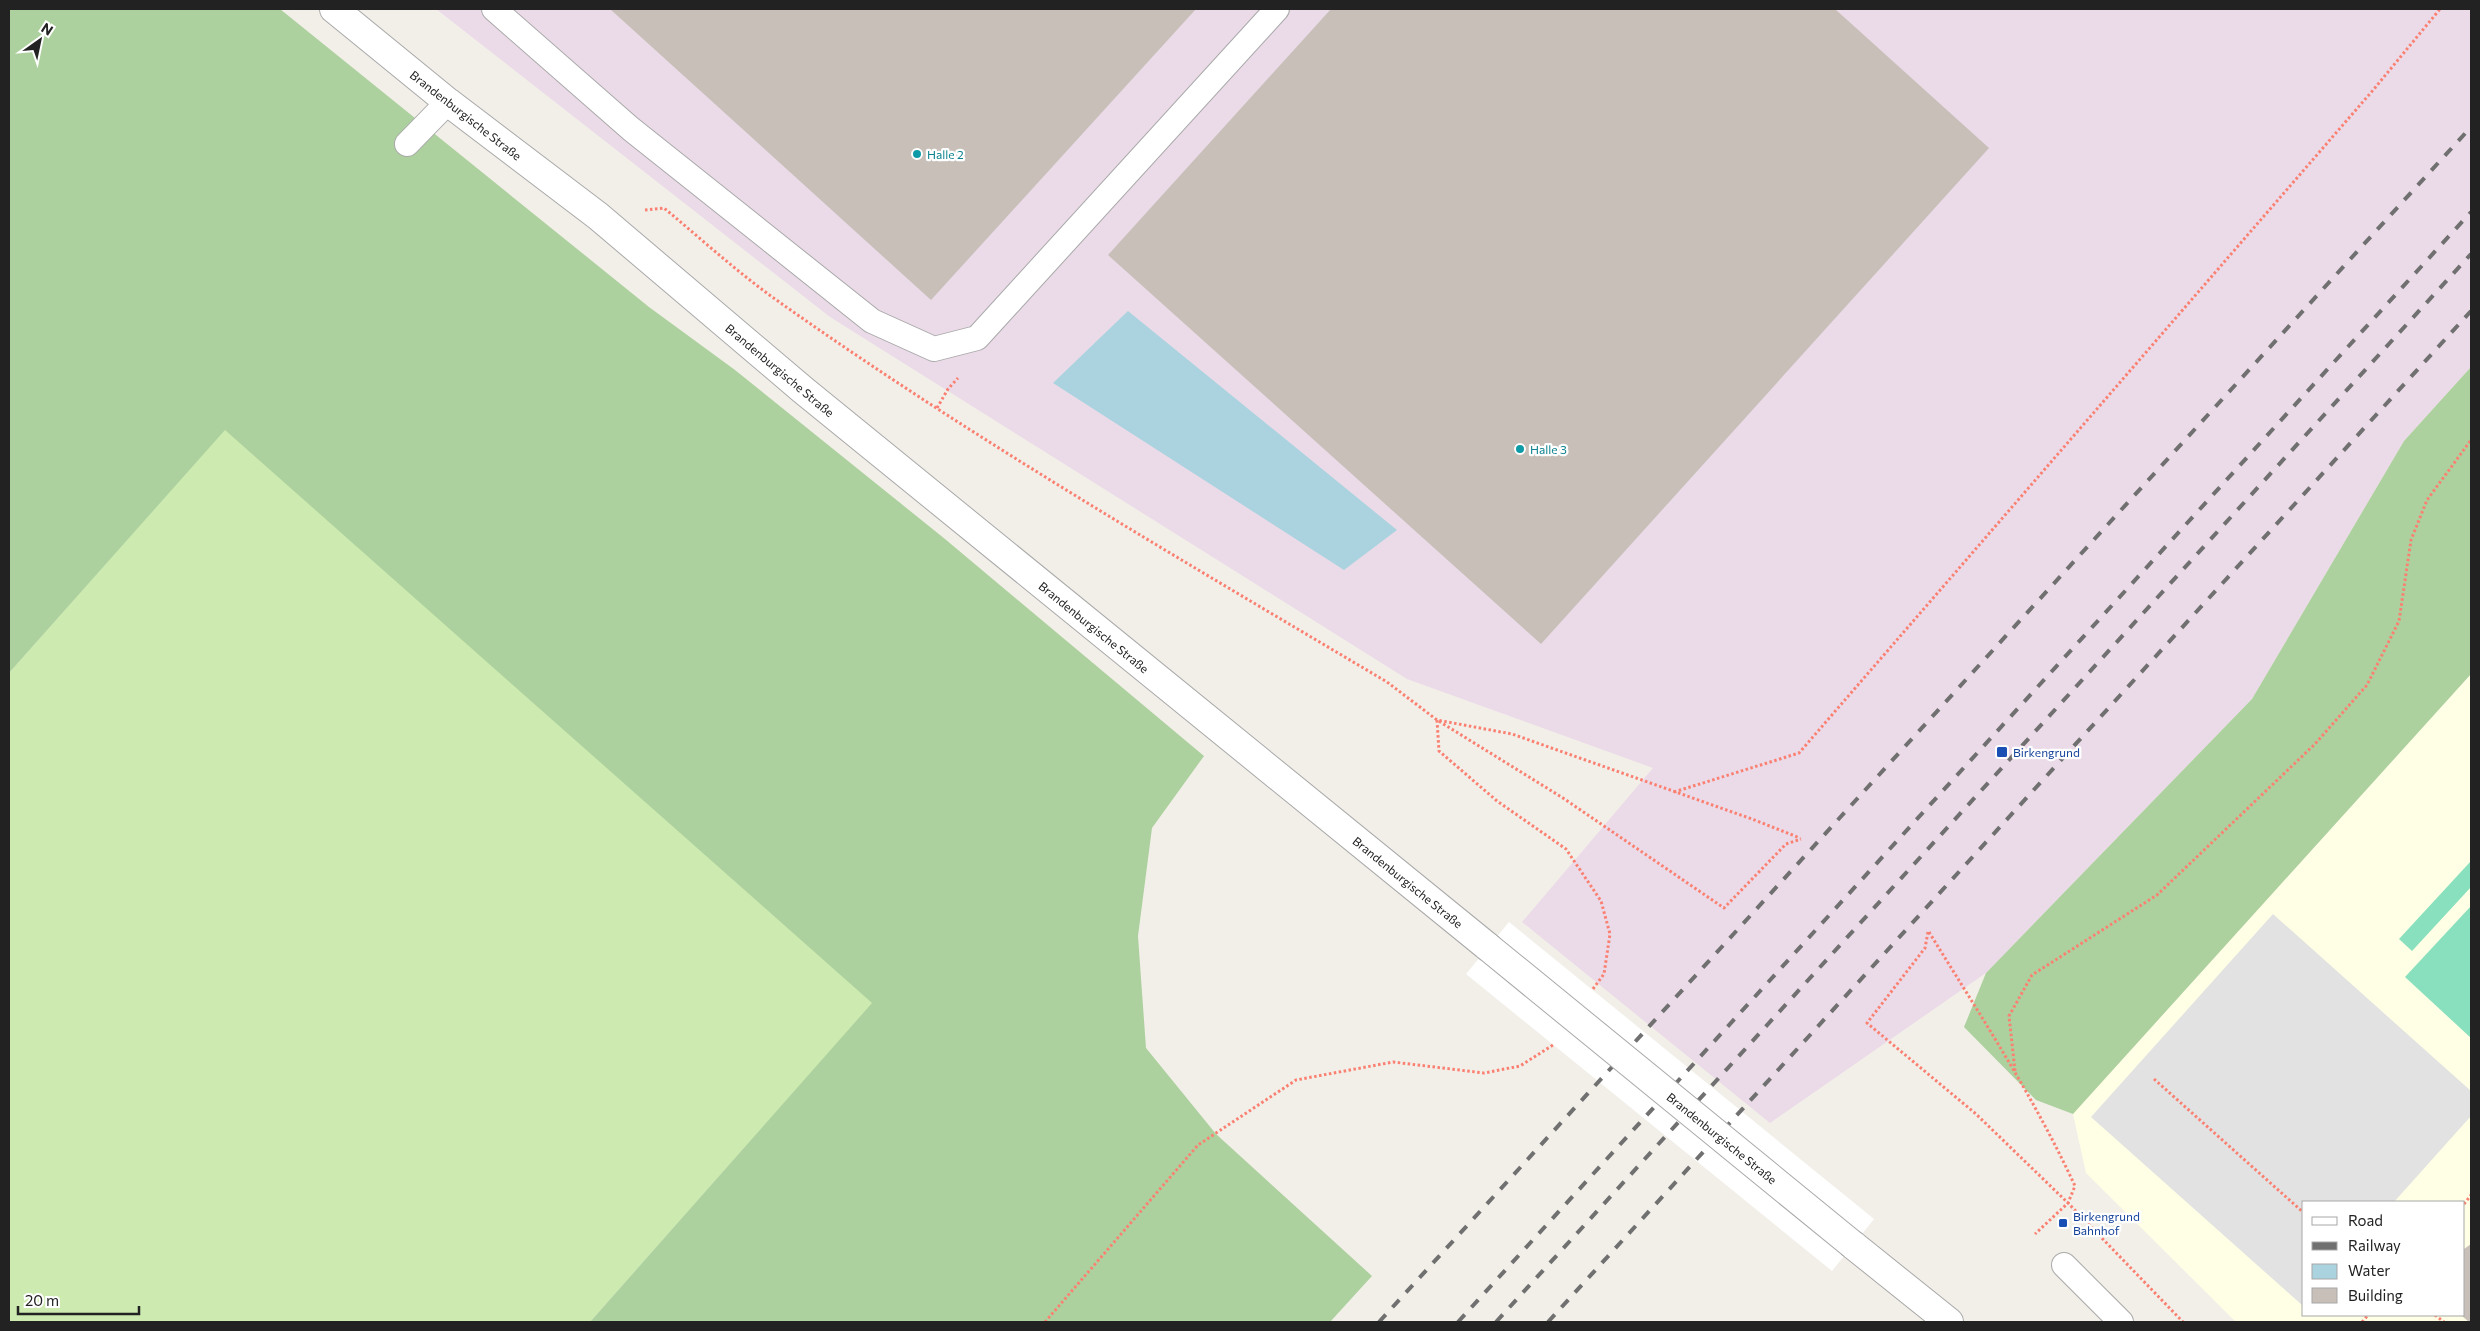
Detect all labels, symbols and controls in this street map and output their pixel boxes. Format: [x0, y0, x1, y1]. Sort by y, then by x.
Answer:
north arrow [15, 15, 65, 65]
text: N [38, 19, 56, 39]
street label: Brandenburgische Straße [408, 67, 524, 163]
place label: Halle 2 [927, 147, 964, 161]
marker: Halle 2 [911, 148, 923, 160]
street label: Brandenburgische Straße [723, 321, 837, 419]
place label: Halle 3 [1530, 442, 1567, 456]
marker: Halle 3 [1514, 443, 1526, 455]
street label: Brandenburgische Straße [1036, 578, 1152, 676]
marker: Birkengrund [1995, 745, 2009, 759]
place label: Birkengrund [2013, 745, 2080, 759]
street label: Brandenburgische Straße [1350, 833, 1466, 931]
street label: Brandenburgische Straße [1664, 1089, 1780, 1187]
legend [2302, 1201, 2465, 1316]
place label: Birkengrund Bahnhof [2073, 1209, 2140, 1237]
text: Road [2348, 1211, 2383, 1229]
marker: Birkengrund Bahnhof [2057, 1217, 2069, 1229]
text: Railway [2348, 1236, 2401, 1254]
text: Water [2348, 1261, 2390, 1279]
scale bar [18, 1284, 139, 1316]
text: Building [2348, 1286, 2403, 1304]
text: 20 m [25, 1291, 59, 1309]

